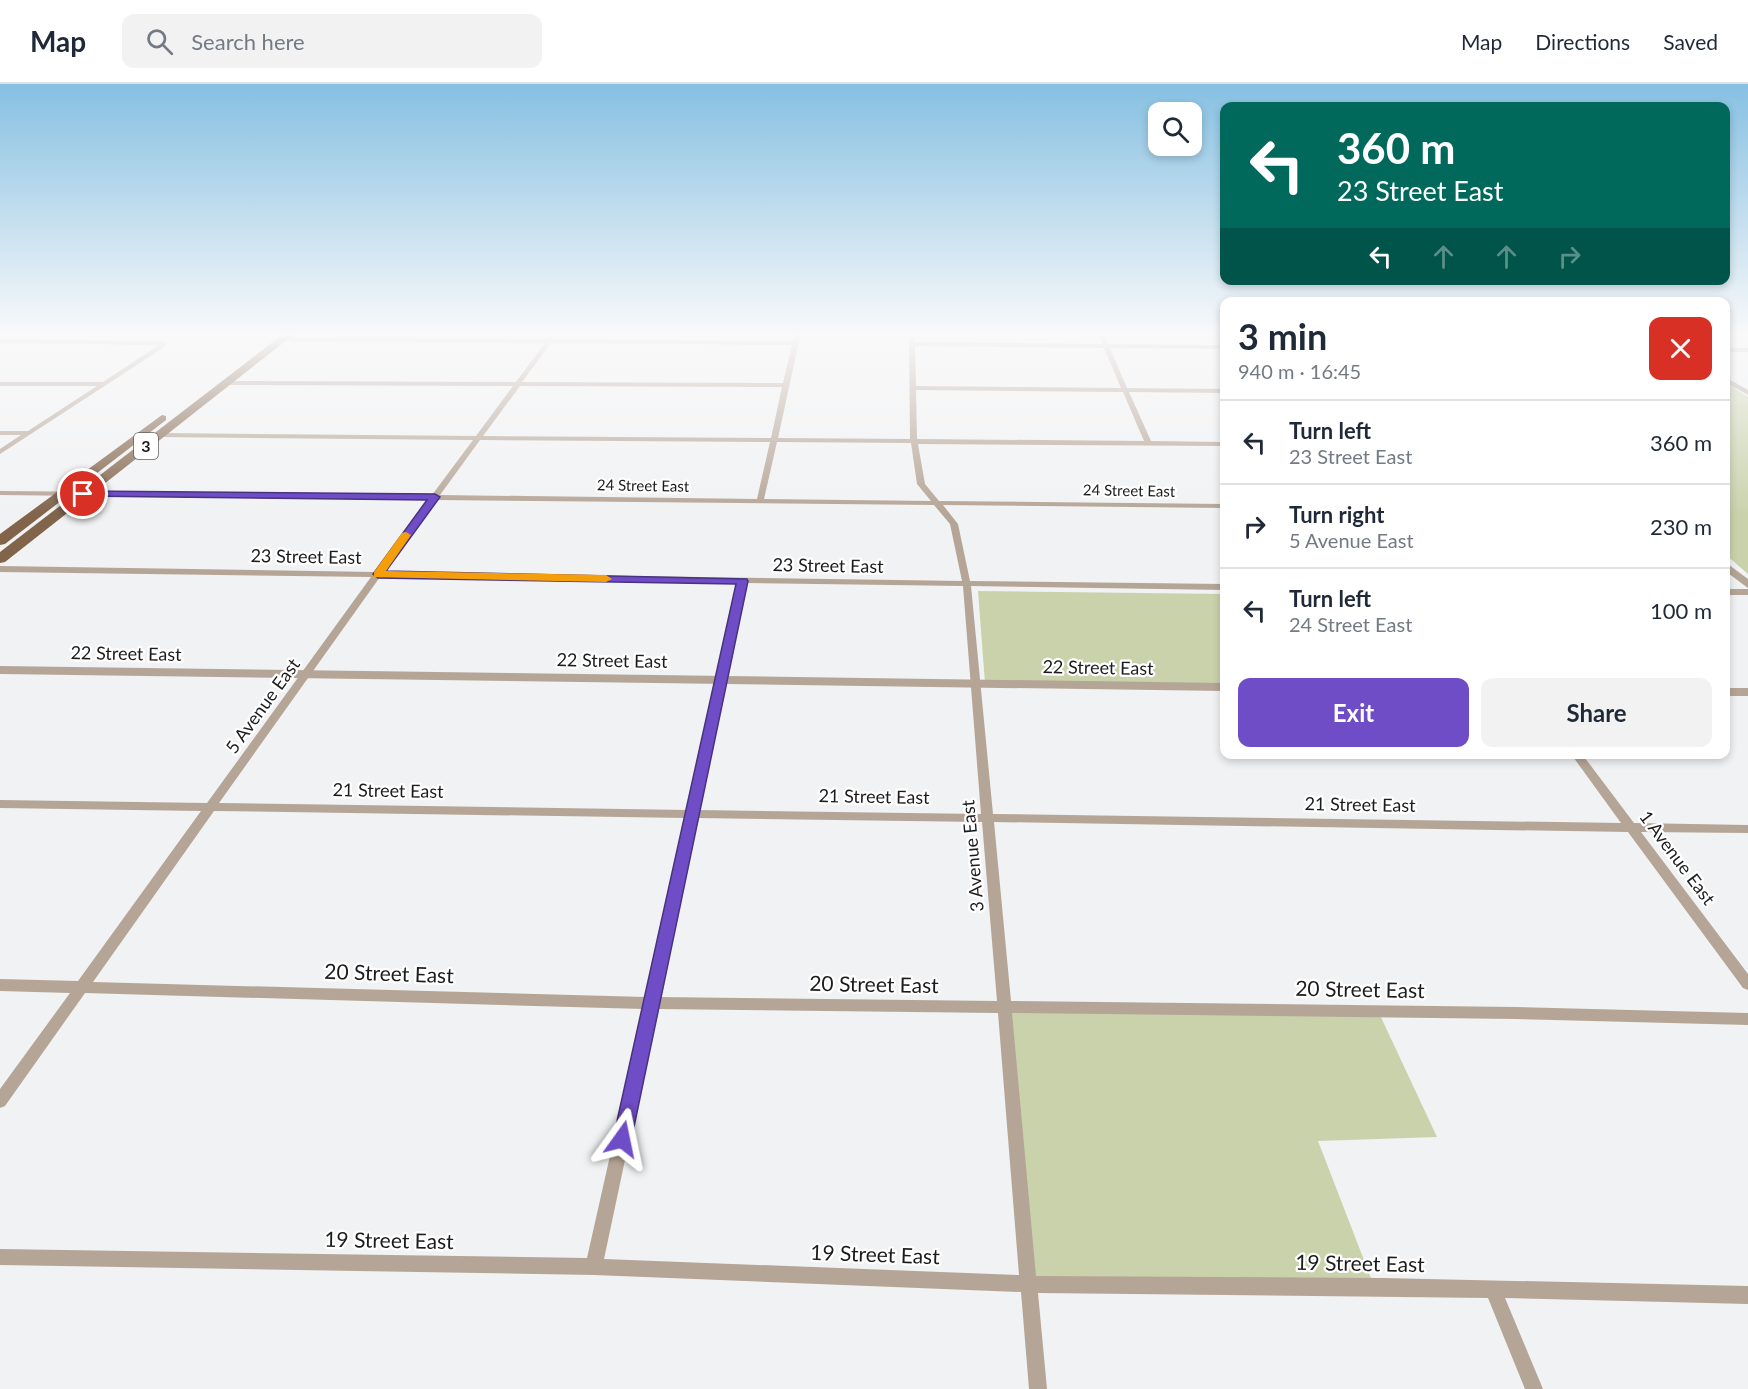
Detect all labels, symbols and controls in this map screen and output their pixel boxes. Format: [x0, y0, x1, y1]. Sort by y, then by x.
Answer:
search box [122, 14, 542, 68]
text: Map [30, 24, 86, 58]
icon: search [143, 25, 176, 58]
text: Search here [191, 28, 305, 55]
text: Map [1461, 29, 1502, 54]
text: Directions [1535, 29, 1630, 54]
text: Saved [1663, 29, 1718, 54]
map controls [1148, 102, 1202, 156]
button: search [1148, 102, 1202, 156]
text: 360 m [1337, 123, 1455, 173]
icon: left [1238, 126, 1316, 204]
text: 23 Street East [1337, 174, 1503, 207]
icon: left [1364, 240, 1397, 273]
icon: ahead [1427, 240, 1460, 273]
icon: ahead [1490, 240, 1523, 273]
icon: right [1553, 240, 1586, 273]
text: 3 min [1238, 314, 1327, 358]
button: close [1649, 317, 1712, 380]
text: 940 m · 16:45 [1238, 359, 1361, 383]
text: Turn left [1289, 417, 1371, 444]
icon: left [1238, 426, 1271, 459]
text: 360 m [1650, 429, 1712, 456]
road number: 3 [134, 433, 158, 459]
text: 23 Street East [1289, 444, 1412, 468]
pin [57, 468, 108, 519]
street label: 24 Street East [597, 475, 690, 495]
icon: arrive [66, 477, 99, 510]
street label: 24 Street East [1083, 480, 1176, 500]
text: Turn right [1289, 501, 1384, 528]
icon: right [1238, 510, 1271, 543]
text: 230 m [1650, 513, 1712, 540]
text: 5 Avenue East [1289, 528, 1414, 552]
street label: 23 Street East [250, 544, 362, 568]
street label: 23 Street East [772, 553, 884, 577]
text: Turn left [1289, 585, 1371, 612]
icon: left [1238, 594, 1271, 627]
text: 100 m [1650, 597, 1712, 624]
text: 24 Street East [1289, 612, 1412, 636]
street label: 22 Street East [70, 641, 182, 665]
street label: 22 Street East [556, 648, 668, 672]
street label: 5 Avenue East [220, 653, 304, 757]
street label: 22 Street East [1042, 655, 1154, 679]
button: Exit [1238, 678, 1469, 747]
button: Share [1481, 678, 1712, 747]
street label: 21 Street East [332, 778, 444, 802]
street label: 21 Street East [818, 784, 930, 808]
street label: 21 Street East [1304, 792, 1416, 816]
street label: 3 Avenue East [956, 799, 988, 913]
street label: 1 Avenue East [1635, 806, 1721, 909]
street label: 20 Street East [324, 958, 455, 987]
street label: 20 Street East [809, 970, 939, 997]
street label: 20 Street East [1295, 975, 1425, 1002]
position arrow [590, 1107, 654, 1171]
street label: 19 Street East [324, 1226, 454, 1253]
street label: 19 Street East [810, 1239, 941, 1268]
street label: 19 Street East [1295, 1249, 1425, 1276]

